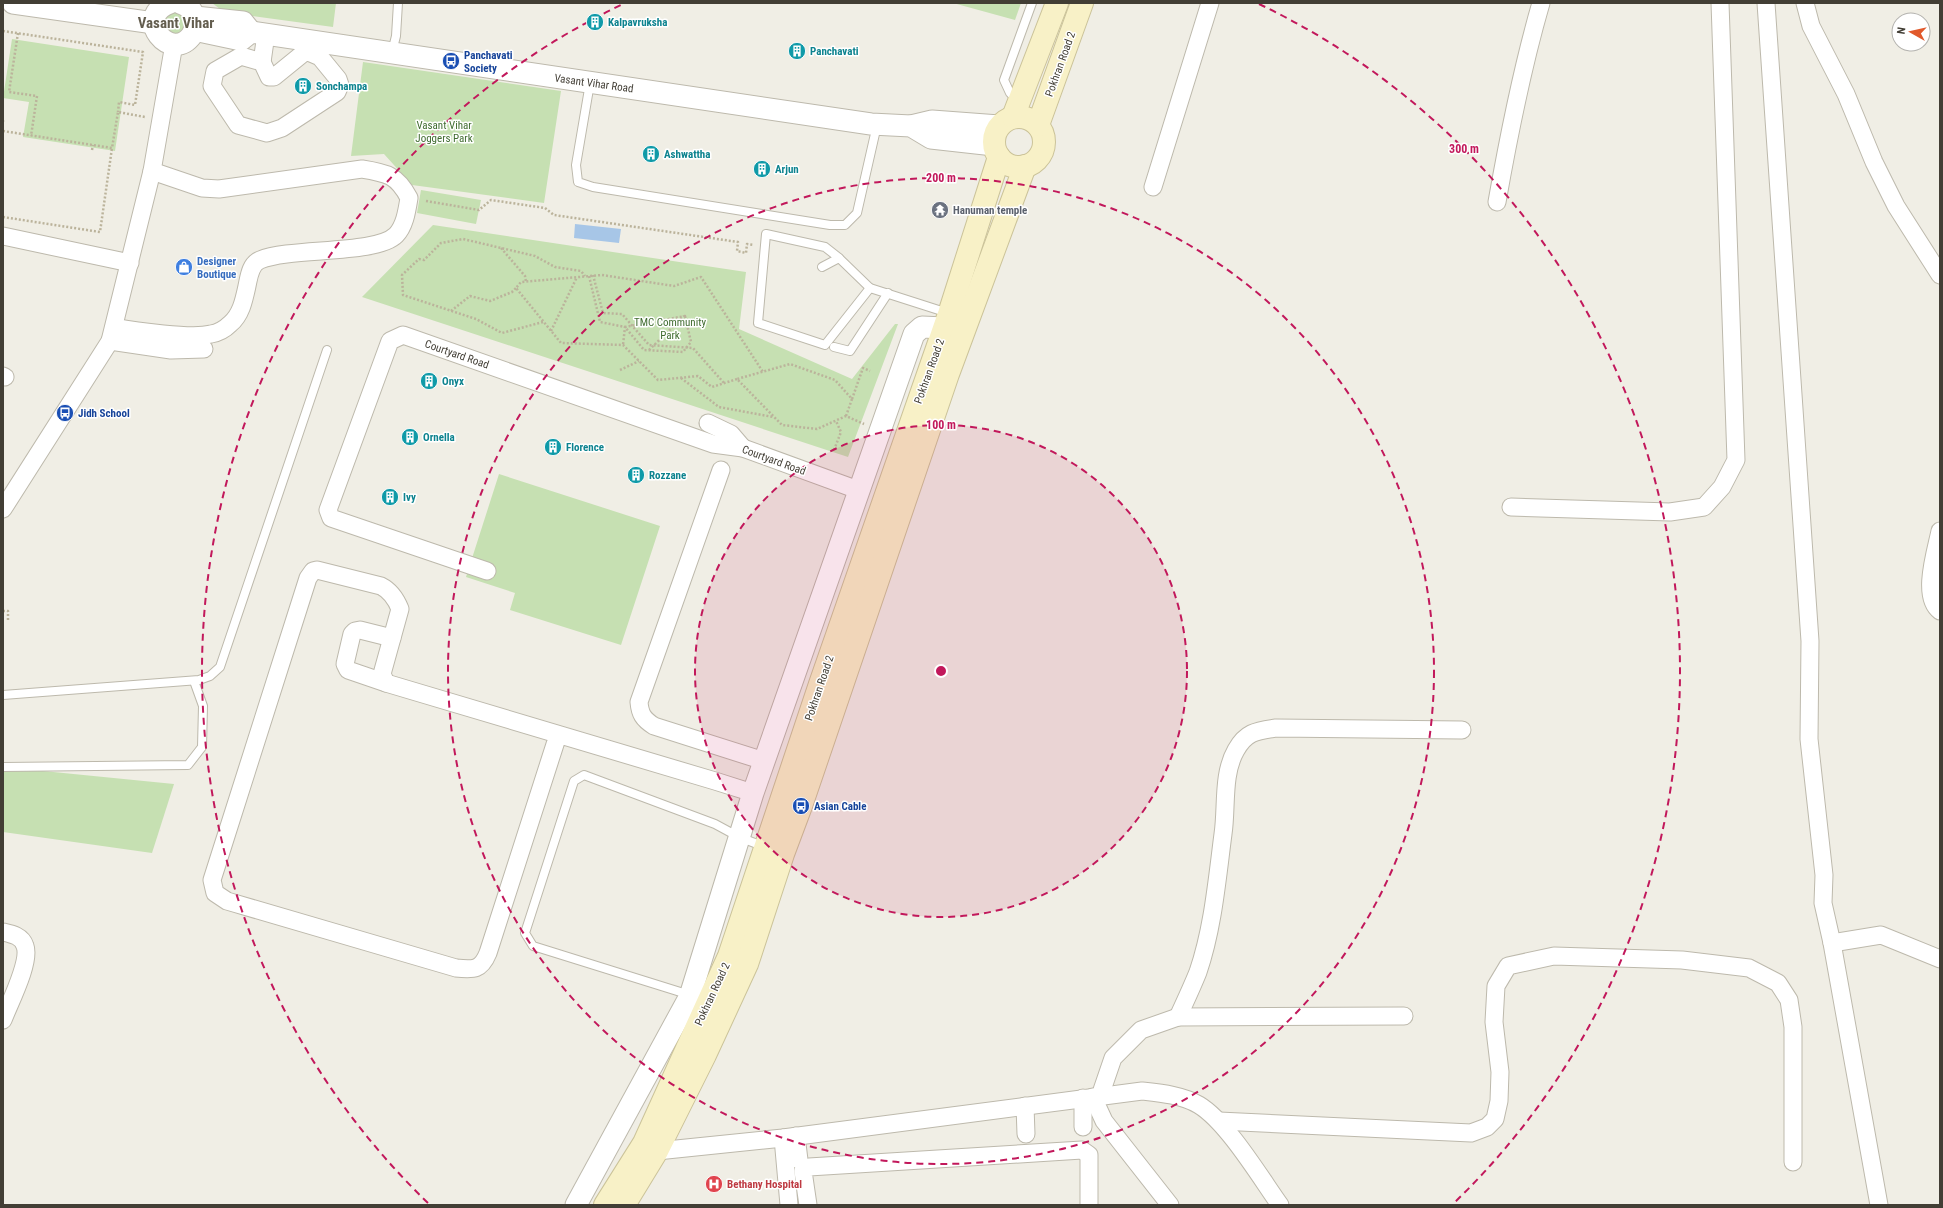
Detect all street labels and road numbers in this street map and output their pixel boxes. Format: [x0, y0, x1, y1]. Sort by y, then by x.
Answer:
street label: Pokhran Road 2 [1043, 30, 1078, 98]
street label: Vasant Vihar Road [554, 72, 634, 95]
street label: Courtyard Road [423, 337, 491, 372]
street label: Pokhran Road 2 [912, 337, 947, 405]
street label: Courtyard Road [740, 443, 808, 478]
street label: Pokhran Road 2 [802, 654, 837, 722]
street label: Pokhran Road 2 [692, 961, 733, 1028]

